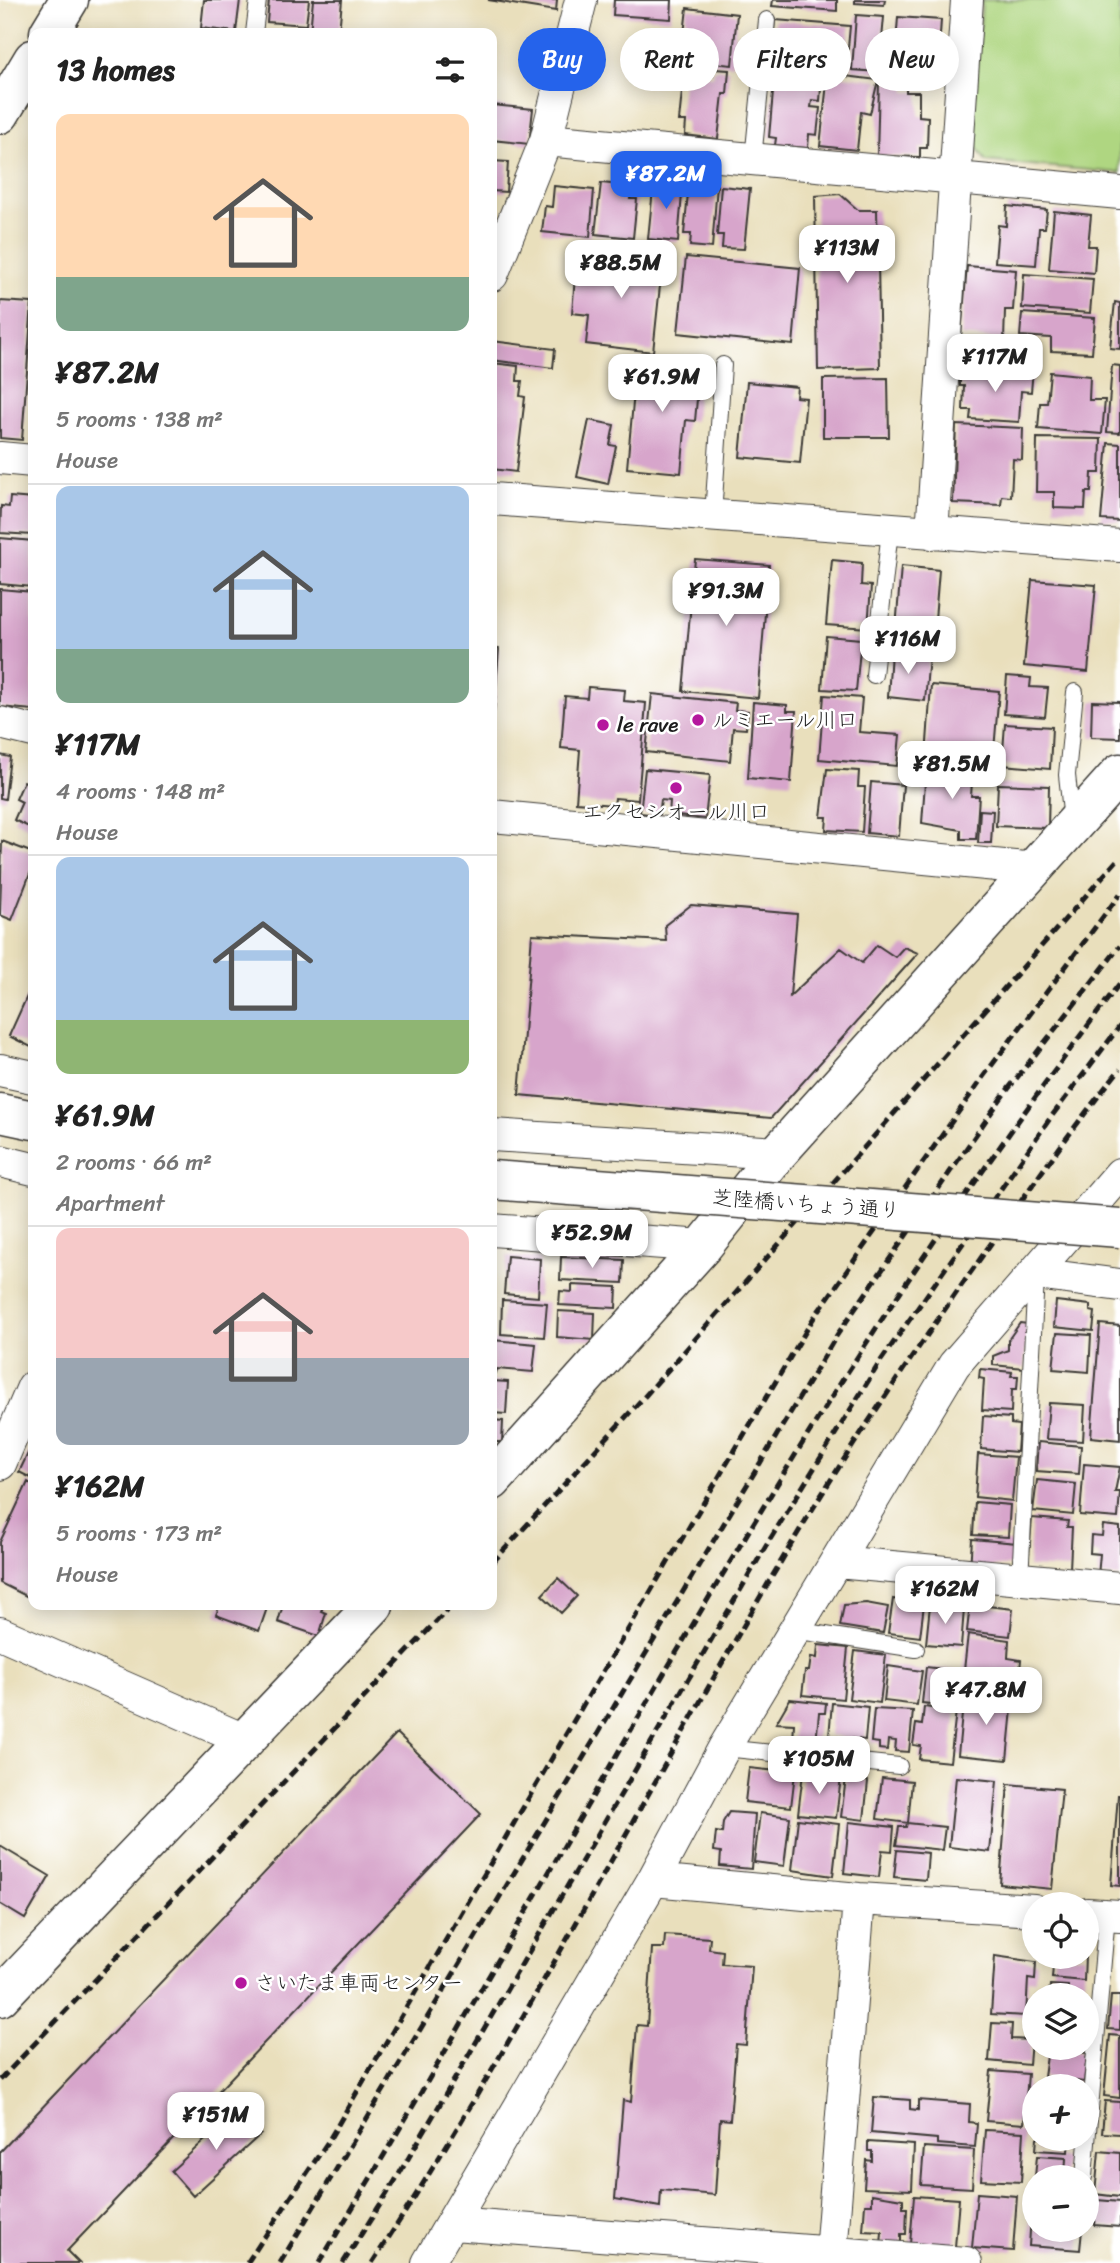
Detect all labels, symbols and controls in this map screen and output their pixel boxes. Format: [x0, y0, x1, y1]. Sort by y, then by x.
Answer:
chip: Buy [518, 28, 606, 91]
chip: Rent [620, 28, 719, 91]
chip: Filters [733, 28, 851, 91]
chip: New [865, 28, 959, 91]
text: 13 homes [56, 43, 175, 97]
icon: filters [431, 51, 469, 89]
pin: ¥87.2M [609, 152, 723, 211]
text: ¥87.2M [627, 153, 705, 194]
icon: home [200, 160, 326, 286]
pin: ¥113M [798, 226, 896, 285]
text: ¥113M [815, 227, 879, 268]
pin: ¥88.5M [564, 240, 678, 300]
text: ¥88.5M [581, 242, 661, 283]
pin: ¥117M [946, 334, 1044, 394]
text: ¥117M [963, 336, 1027, 377]
text: ¥87.2M [56, 345, 159, 399]
pin: ¥61.9M [605, 354, 719, 414]
text: ¥61.9M [624, 356, 700, 397]
text: 5 rooms · 138 m² [56, 399, 223, 440]
text: House [56, 440, 118, 481]
icon: home [200, 532, 326, 658]
pin: ¥91.3M [669, 568, 783, 628]
text: ¥91.3M [688, 570, 764, 611]
pin: ¥116M [859, 616, 957, 676]
text: ¥116M [876, 618, 940, 659]
place label: ルミエール川口 [712, 701, 858, 739]
place label: le rave [617, 706, 678, 744]
marker: ルミエール川口 [690, 712, 706, 728]
text: ¥117M [56, 717, 140, 771]
marker: le rave [595, 717, 611, 733]
pin: ¥81.5M [895, 742, 1009, 801]
text: ¥81.5M [914, 743, 990, 784]
text: 4 rooms · 148 m² [56, 771, 225, 812]
marker: エクセシオール川口 [668, 780, 684, 796]
place label: エクセシオール川口 [582, 793, 770, 831]
text: House [56, 812, 118, 853]
icon: home [200, 903, 326, 1029]
text: ¥61.9M [56, 1088, 155, 1142]
text: 2 rooms · 66 m² [56, 1142, 212, 1183]
street label: 芝陸橋いちょう通り [710, 1178, 902, 1230]
text: Apartment [56, 1183, 165, 1224]
pin: ¥52.9M [535, 1210, 649, 1270]
text: ¥52.9M [552, 1212, 632, 1253]
icon: home [200, 1274, 326, 1400]
text: ¥162M [56, 1459, 144, 1513]
text: 5 rooms · 173 m² [56, 1513, 222, 1554]
text: House [56, 1554, 118, 1595]
pin: ¥162M [896, 1566, 994, 1626]
text: ¥162M [911, 1568, 979, 1609]
pin: ¥47.8M [929, 1668, 1043, 1727]
text: ¥47.8M [946, 1669, 1026, 1710]
pin: ¥105M [770, 1736, 868, 1796]
text: ¥105M [784, 1738, 854, 1779]
map controls [1022, 1892, 1099, 2242]
button: locate [1022, 1892, 1099, 1969]
place label: さいたま車両センター [255, 1964, 463, 2002]
marker: さいたま車両センター [233, 1975, 249, 1991]
button: layers [1022, 1983, 1099, 2060]
button: + [1022, 2074, 1099, 2151]
pin: ¥151M [167, 2092, 265, 2152]
text: ¥151M [183, 2094, 249, 2135]
button: − [1022, 2165, 1099, 2242]

